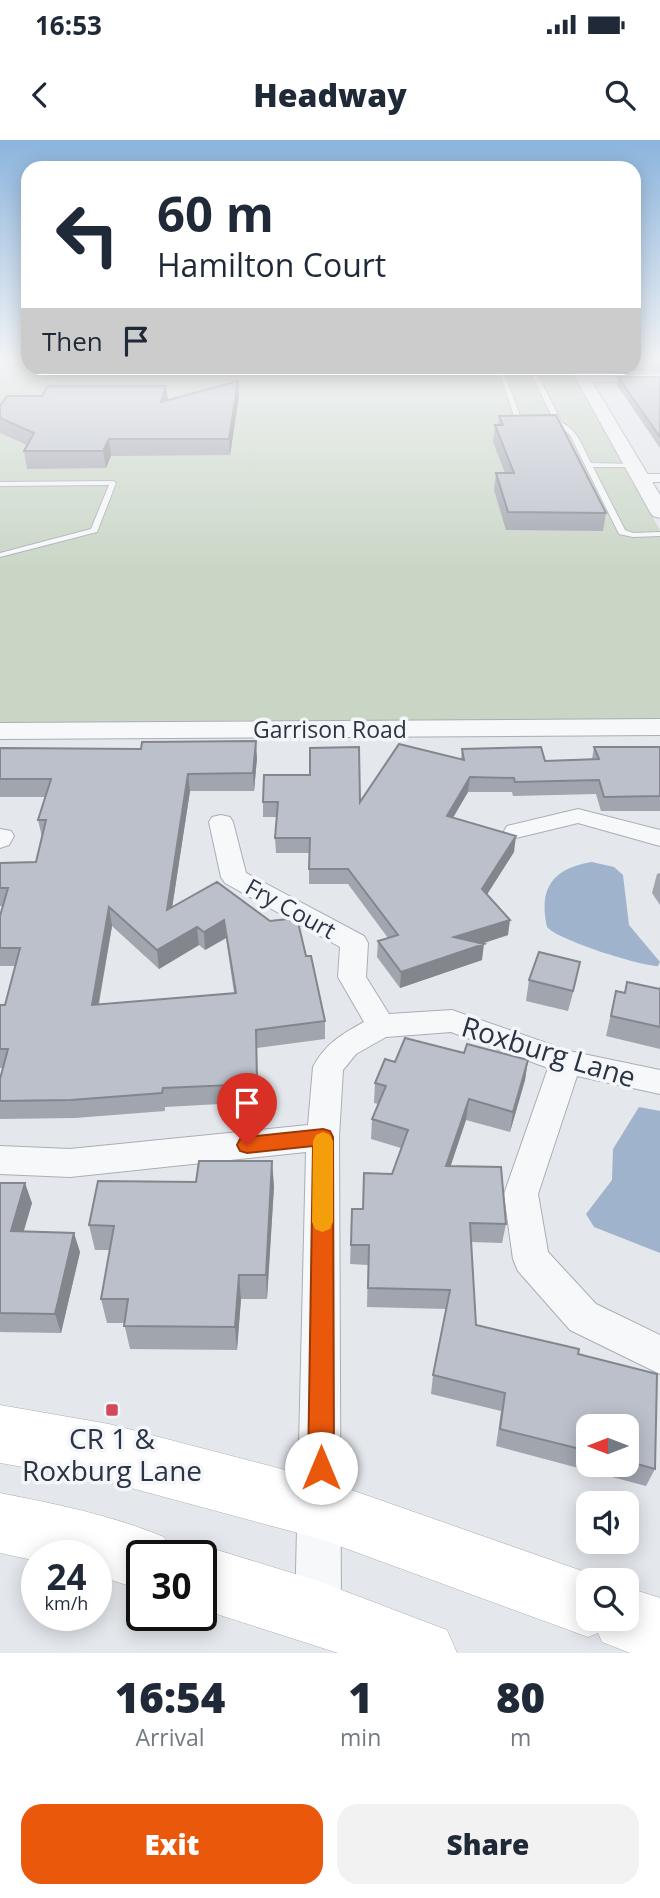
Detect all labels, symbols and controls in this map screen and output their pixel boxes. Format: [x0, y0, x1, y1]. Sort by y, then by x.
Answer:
text: 16:53 [35, 7, 102, 43]
text: Headway [253, 73, 407, 116]
icon: back [21, 76, 59, 114]
icon: search [601, 76, 639, 114]
text: 60 m [157, 180, 274, 246]
icon: left [42, 189, 133, 280]
text: Hamilton Court [157, 243, 386, 286]
icon: arrive [117, 322, 155, 360]
text: Then [42, 323, 103, 359]
street label: Garrison Road [253, 713, 407, 745]
street label: Fry Court [240, 870, 342, 946]
street label: Roxburg Lane [457, 1007, 641, 1095]
pin [217, 1073, 277, 1145]
icon: arrive [228, 1084, 266, 1122]
marker: CR 1 & Roxburg Lane [104, 1402, 120, 1418]
north arrow [576, 1414, 639, 1477]
map controls [576, 1414, 639, 1631]
place label: CR 1 & Roxburg Lane [22, 1419, 202, 1489]
position arrow [284, 1431, 358, 1505]
button: sound [576, 1491, 639, 1554]
speed limit sign: 30 [126, 1540, 217, 1631]
text: 24 [46, 1553, 87, 1600]
button: search [576, 1568, 639, 1631]
text: km/h [45, 1591, 88, 1615]
text: 16:54 [115, 1668, 225, 1725]
text: 1 [348, 1668, 373, 1725]
text: 80 [496, 1668, 545, 1725]
text: Arrival [135, 1721, 205, 1753]
text: min [340, 1721, 381, 1753]
text: m [510, 1721, 531, 1753]
button: Exit [21, 1804, 323, 1884]
button: Share [337, 1804, 639, 1884]

